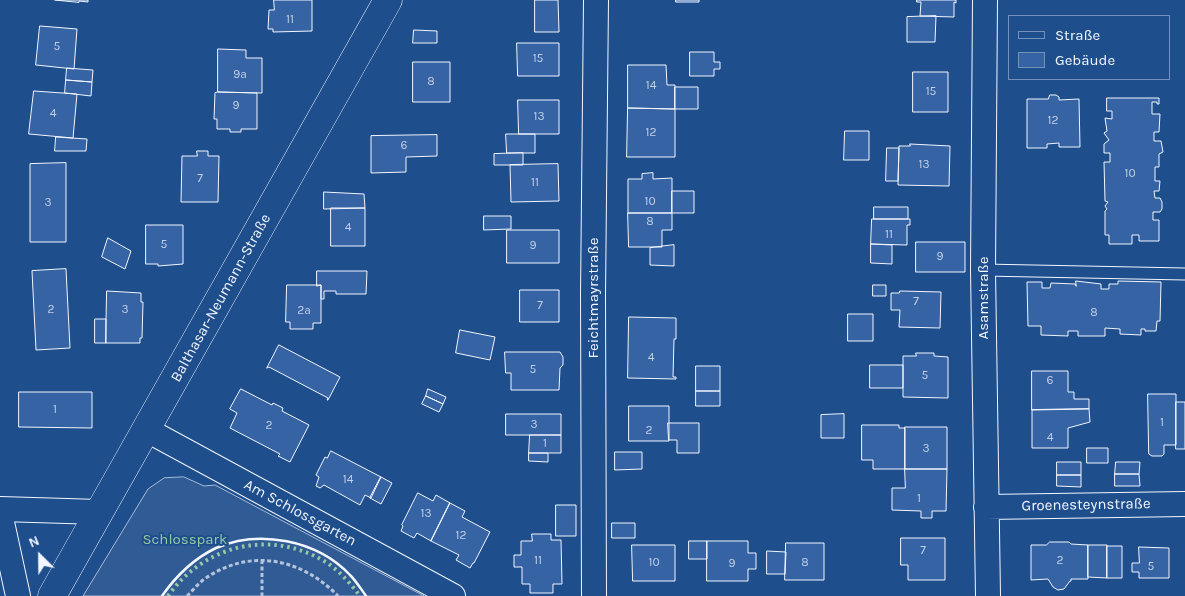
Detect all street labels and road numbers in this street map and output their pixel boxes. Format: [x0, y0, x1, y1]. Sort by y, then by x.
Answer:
street label: Balthasar-Neumann-Straße [167, 211, 275, 385]
street label: Feichtmayrstraße [585, 238, 603, 358]
street label: Asamstraße [975, 257, 993, 339]
street label: Am Schlossgarten [241, 476, 359, 550]
street label: Groenesteynstraße [1021, 495, 1151, 515]

